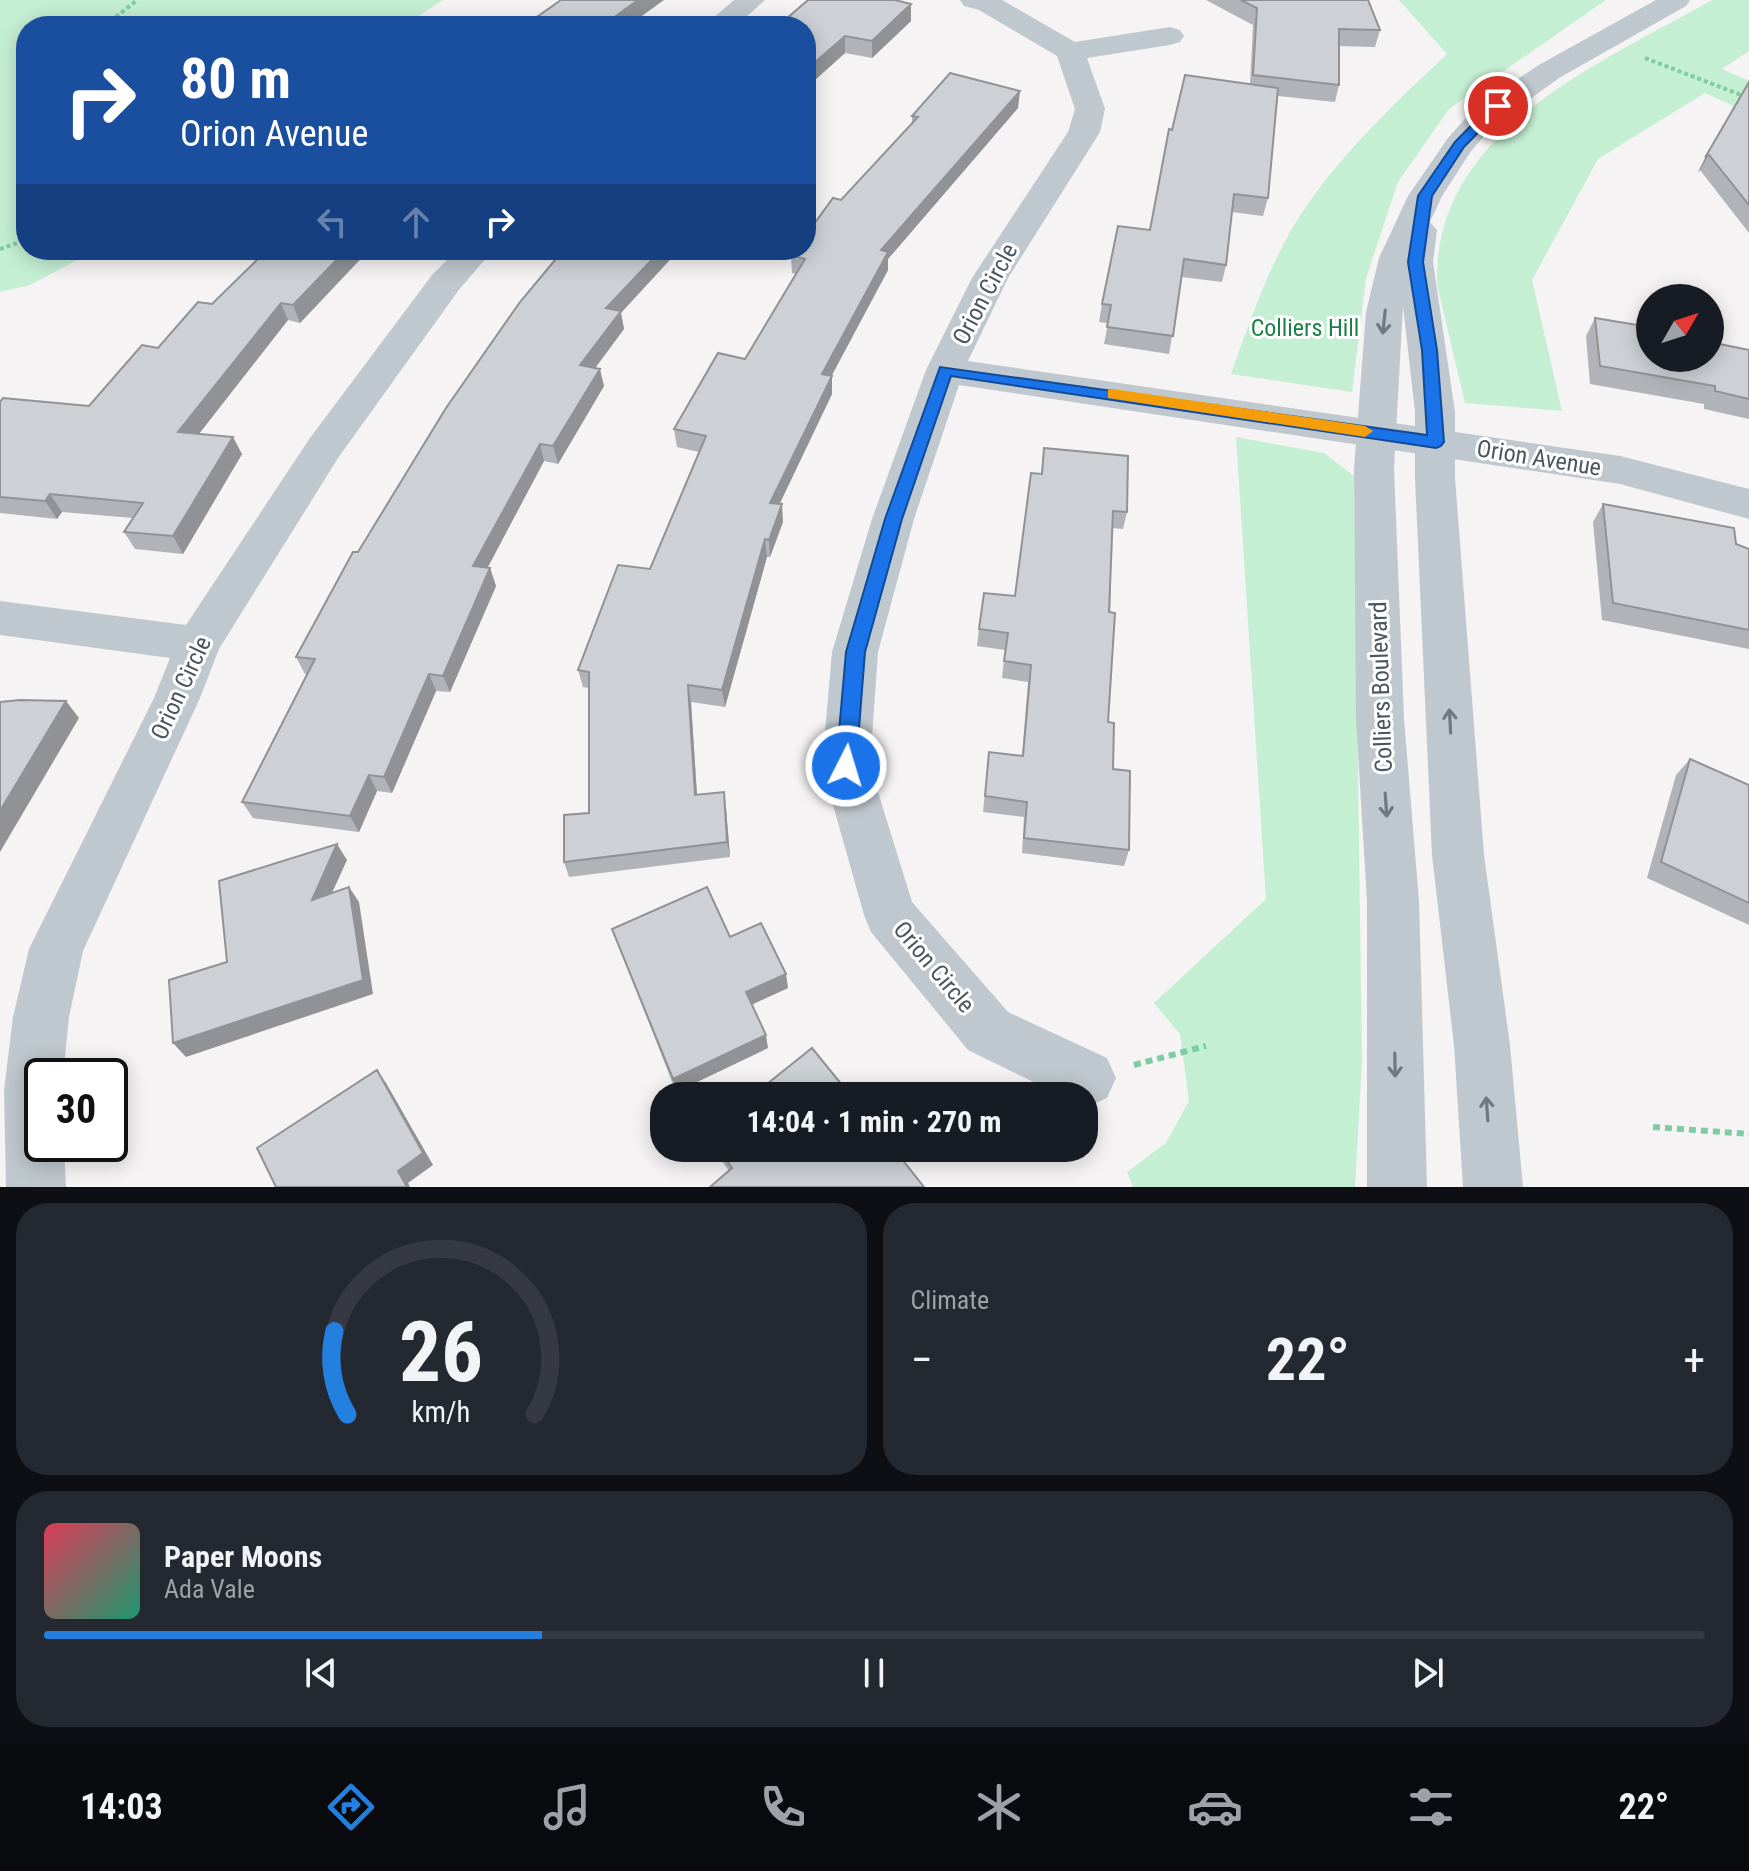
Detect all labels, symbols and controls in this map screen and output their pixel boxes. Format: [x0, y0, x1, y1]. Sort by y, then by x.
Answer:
text: 80 m [180, 46, 291, 112]
icon: right [48, 48, 152, 152]
pin [1464, 72, 1532, 140]
icon: arrive [1476, 84, 1520, 128]
text: Orion Avenue [180, 113, 368, 155]
icon: left [310, 200, 354, 244]
icon: ahead [394, 200, 438, 244]
icon: right [478, 200, 522, 244]
street label: Orion Circle [947, 239, 1023, 349]
north arrow [1636, 284, 1724, 372]
map controls [1636, 284, 1724, 372]
one-way arrow [1376, 308, 1391, 335]
park label: Colliers Hill [1251, 314, 1359, 342]
street label: Orion Avenue [1475, 434, 1603, 482]
street label: Colliers Boulevard [1364, 601, 1398, 773]
street label: Orion Circle [145, 632, 217, 744]
one-way arrow [1442, 708, 1457, 735]
position arrow [804, 724, 888, 808]
one-way arrow [1379, 791, 1394, 818]
street label: Orion Circle [888, 916, 980, 1018]
one-way arrow [1387, 1051, 1403, 1078]
speed limit sign: 30 [24, 1058, 128, 1162]
one-way arrow [1479, 1096, 1494, 1123]
text: 14:04 · 1 min · 270 m [747, 1104, 1001, 1139]
text: Climate [911, 1285, 989, 1315]
text: 26 [399, 1304, 483, 1401]
text: 22° [1266, 1324, 1350, 1395]
text: − [911, 1334, 933, 1386]
text: + [1683, 1334, 1705, 1386]
text: km/h [412, 1395, 471, 1429]
text: Paper Moons [164, 1539, 322, 1574]
text: Ada Vale [164, 1574, 255, 1604]
icon: previous [299, 1651, 343, 1695]
icon: pause [852, 1651, 896, 1695]
icon: next [1406, 1651, 1450, 1695]
icon: directions [323, 1779, 379, 1835]
icon: music [539, 1779, 595, 1835]
icon: phone [755, 1779, 811, 1835]
icon: climate [971, 1779, 1027, 1835]
icon: car [1187, 1779, 1243, 1835]
icon: filters [1403, 1779, 1459, 1835]
text: 14:03 [80, 1786, 163, 1828]
text: 22° [1619, 1786, 1669, 1828]

